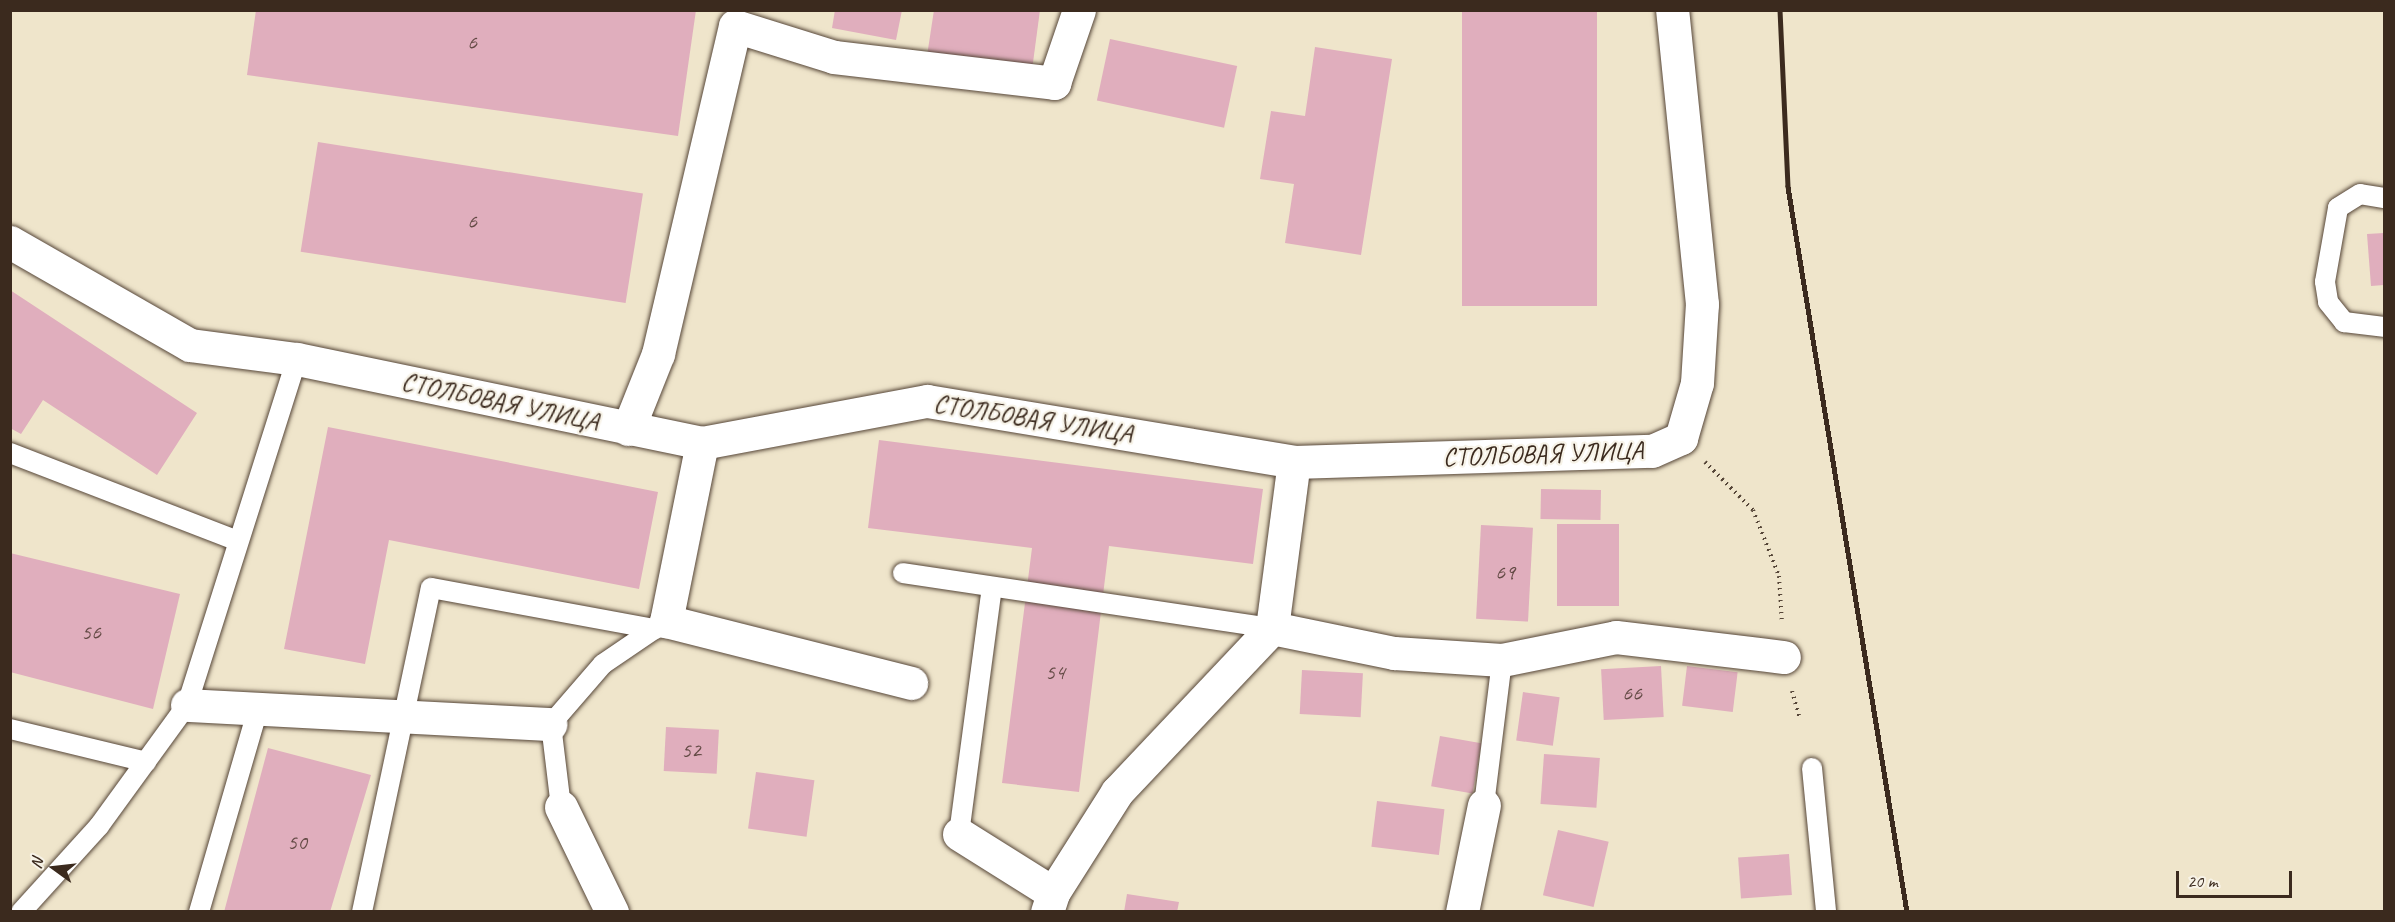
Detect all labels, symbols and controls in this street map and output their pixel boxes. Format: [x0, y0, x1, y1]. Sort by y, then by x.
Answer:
house number: 6 [467, 30, 477, 56]
house number: 6 [467, 209, 477, 235]
street label: СТОЛБОВАЯ УЛИЦА [399, 366, 601, 438]
street label: СТОЛБОВАЯ УЛИЦА [932, 388, 1134, 450]
street label: СТОЛБОВАЯ УЛИЦА [1442, 435, 1644, 473]
house number: 69 [1495, 560, 1515, 586]
house number: 56 [81, 620, 101, 646]
house number: 54 [1045, 660, 1065, 686]
house number: 66 [1622, 681, 1642, 707]
house number: 52 [681, 738, 701, 764]
house number: 50 [287, 830, 307, 856]
north arrow [24, 838, 84, 898]
text: N [26, 856, 48, 871]
scale bar [2179, 859, 2294, 897]
text: 20 m [2187, 870, 2218, 892]

